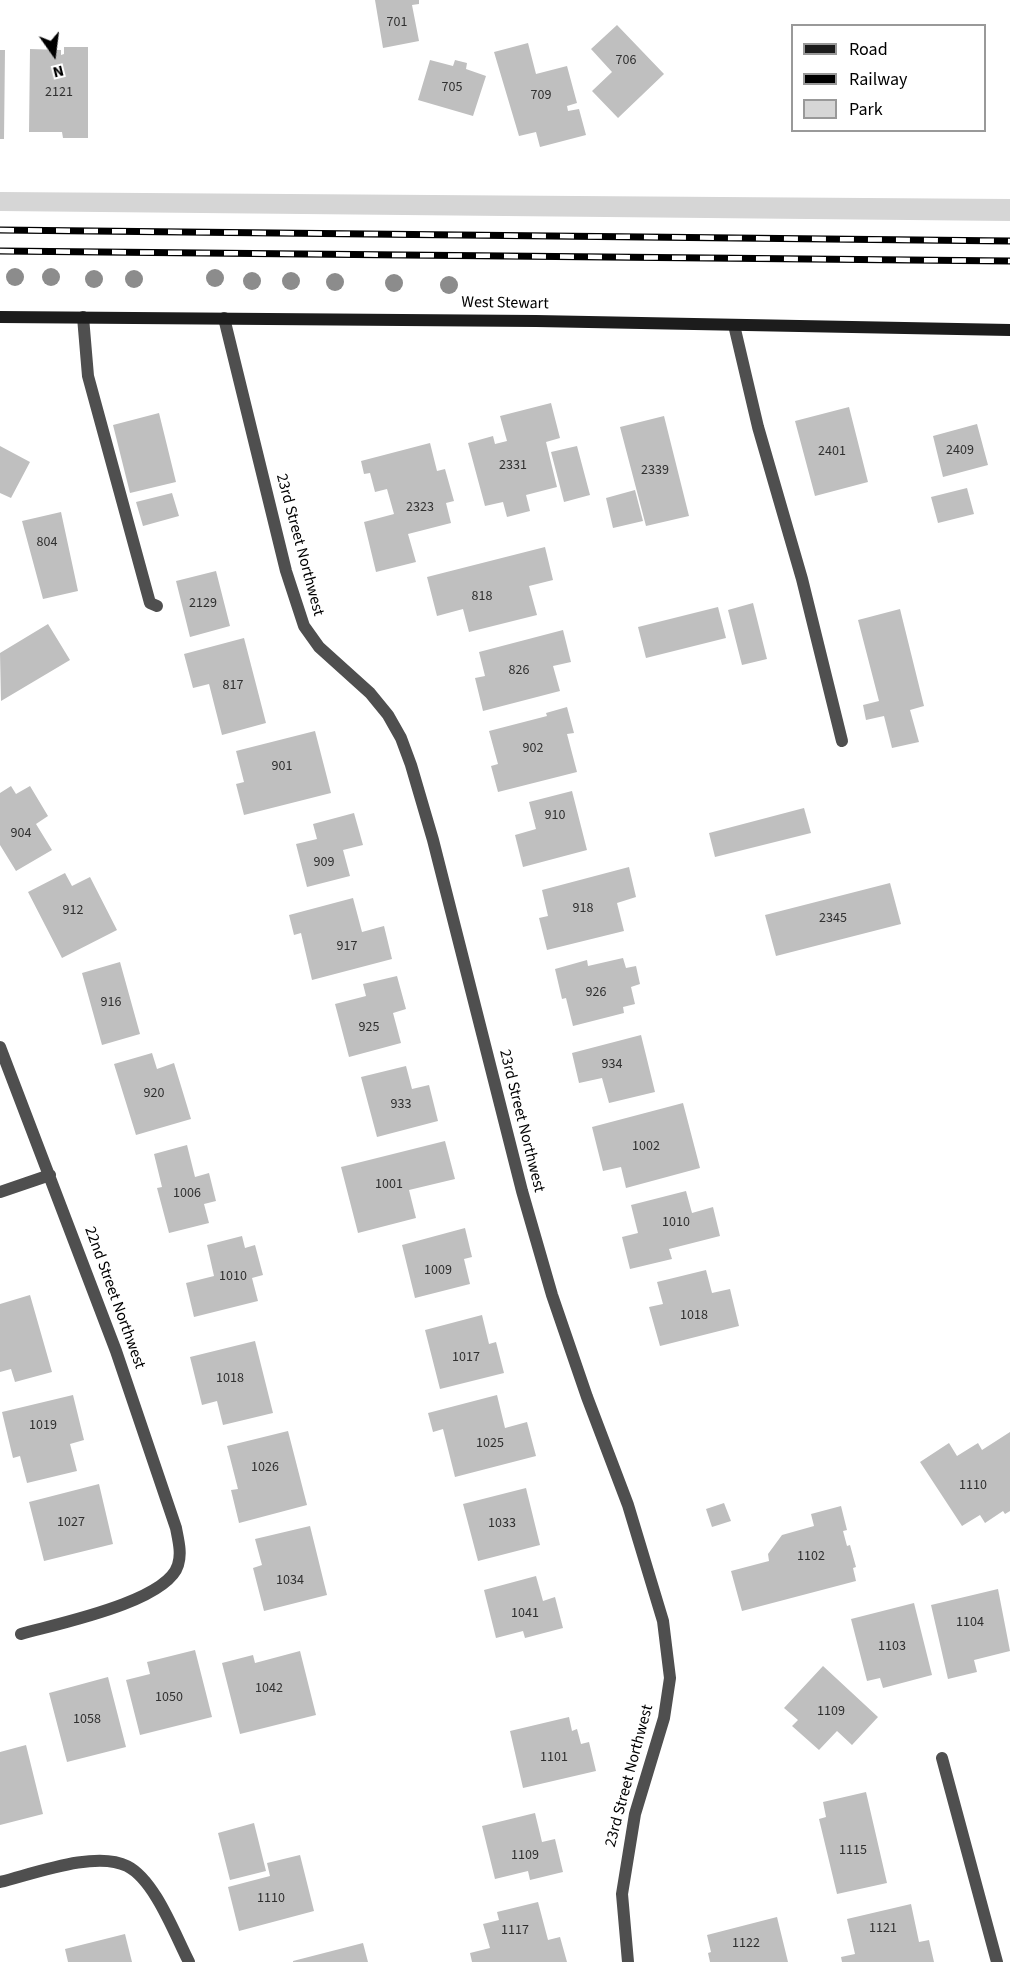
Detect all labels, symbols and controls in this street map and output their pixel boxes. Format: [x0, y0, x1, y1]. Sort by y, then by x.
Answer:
house number: 701 [387, 15, 407, 31]
north arrow [24, 24, 84, 84]
legend [791, 24, 986, 132]
text: Road [849, 37, 888, 62]
house number: 706 [616, 53, 636, 69]
text: N [51, 60, 66, 83]
text: Railway [849, 67, 908, 92]
house number: 705 [442, 80, 462, 96]
house number: 2121 [45, 85, 73, 101]
house number: 709 [531, 88, 551, 104]
text: Park [849, 97, 883, 122]
street label: West Stewart [461, 294, 549, 314]
house number: 2409 [946, 443, 974, 459]
house number: 2401 [818, 444, 846, 460]
house number: 2331 [499, 458, 527, 474]
house number: 2339 [641, 463, 669, 479]
street label: 23rd Street Northwest [271, 472, 327, 618]
house number: 2323 [406, 500, 434, 516]
house number: 804 [37, 535, 57, 551]
house number: 818 [472, 589, 492, 605]
house number: 2129 [189, 596, 217, 612]
house number: 826 [509, 663, 529, 679]
house number: 817 [223, 678, 243, 694]
house number: 902 [523, 741, 543, 757]
house number: 901 [272, 759, 292, 775]
house number: 910 [545, 808, 565, 824]
house number: 904 [11, 826, 31, 842]
house number: 909 [314, 855, 334, 871]
house number: 918 [573, 901, 593, 917]
house number: 912 [63, 903, 83, 919]
house number: 2345 [819, 911, 847, 927]
house number: 917 [337, 939, 357, 955]
house number: 926 [586, 985, 606, 1001]
house number: 916 [101, 995, 121, 1011]
house number: 925 [359, 1020, 379, 1036]
street label: 23rd Street Northwest [494, 1048, 548, 1194]
house number: 934 [602, 1057, 622, 1073]
house number: 920 [144, 1086, 164, 1102]
house number: 933 [391, 1097, 411, 1113]
house number: 1002 [632, 1139, 660, 1155]
house number: 1001 [375, 1177, 403, 1193]
house number: 1006 [173, 1186, 201, 1202]
house number: 1010 [662, 1215, 690, 1231]
street label: 22nd Street Northwest [79, 1224, 149, 1372]
house number: 1009 [424, 1263, 452, 1279]
house number: 1010 [219, 1269, 247, 1285]
house number: 1018 [680, 1308, 708, 1324]
house number: 1017 [452, 1350, 480, 1366]
house number: 1018 [216, 1371, 244, 1387]
house number: 1019 [29, 1418, 57, 1434]
house number: 1025 [476, 1436, 504, 1452]
house number: 1026 [251, 1460, 279, 1476]
house number: 1110 [959, 1478, 987, 1494]
house number: 1027 [57, 1515, 85, 1531]
house number: 1033 [488, 1516, 516, 1532]
house number: 1102 [797, 1549, 825, 1565]
house number: 1034 [276, 1573, 304, 1589]
house number: 1041 [511, 1606, 539, 1622]
house number: 1104 [956, 1615, 984, 1631]
house number: 1103 [878, 1639, 906, 1655]
house number: 1042 [255, 1681, 283, 1697]
house number: 1050 [155, 1690, 183, 1706]
street label: 23rd Street Northwest [602, 1703, 658, 1849]
house number: 1109 [817, 1704, 845, 1720]
house number: 1058 [73, 1712, 101, 1728]
house number: 1101 [540, 1750, 568, 1766]
house number: 1115 [839, 1843, 867, 1859]
house number: 1109 [511, 1848, 539, 1864]
house number: 1110 [257, 1891, 285, 1907]
house number: 1121 [869, 1921, 897, 1937]
house number: 1117 [501, 1923, 529, 1939]
house number: 1122 [732, 1936, 760, 1952]

